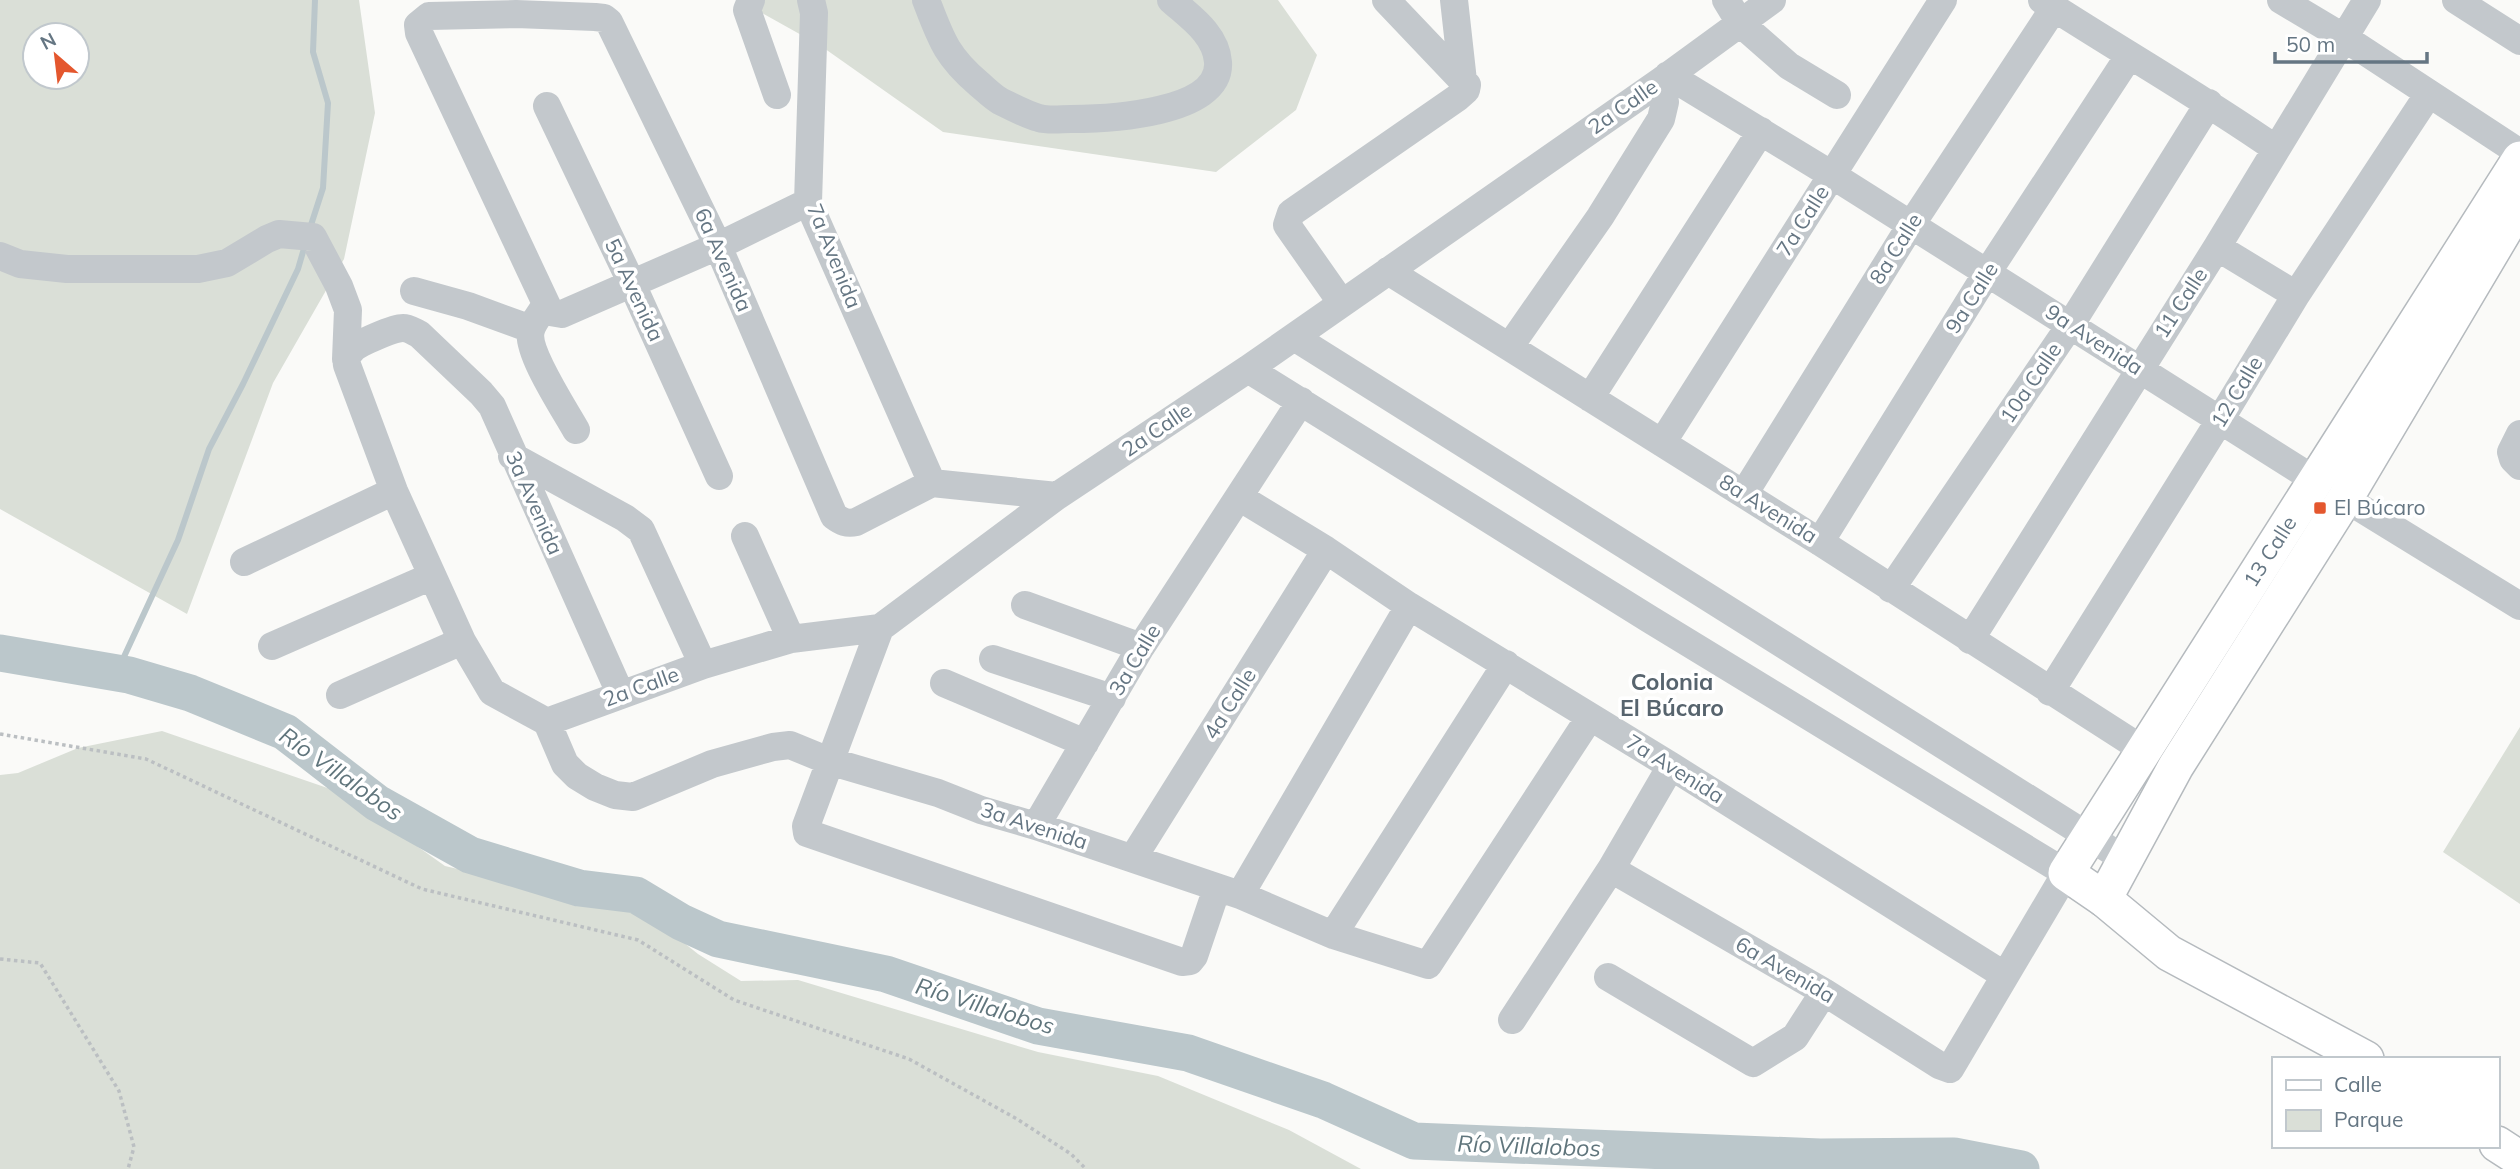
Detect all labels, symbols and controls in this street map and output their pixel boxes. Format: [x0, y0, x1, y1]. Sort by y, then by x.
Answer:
north arrow [21, 21, 91, 91]
scale bar [2275, 21, 2427, 65]
text: N [36, 27, 60, 55]
text: 50 m [2286, 31, 2335, 57]
street label: 2a Calle [1583, 73, 1662, 139]
street label: 7a Calle [1770, 180, 1834, 261]
street label: 7a Avenida [802, 200, 868, 312]
street label: 6a Avenida [690, 204, 758, 315]
street label: 8a Calle [1863, 208, 1927, 289]
street label: 5a Avenida [600, 234, 670, 345]
street label: 9a Calle [1939, 257, 2003, 338]
street label: 11 Calle [2148, 262, 2213, 343]
street label: 9a Avenida [2041, 298, 2148, 380]
street label: 10a Calle [1994, 337, 2066, 428]
street label: 12 Calle [2205, 351, 2268, 432]
street label: 2a Calle [1117, 396, 1196, 462]
street label: 3a Avenida [501, 447, 569, 558]
street label: 8a Avenida [1715, 468, 1822, 548]
place label: El Búcaro [2334, 494, 2426, 520]
marker: El Búcaro [2312, 500, 2328, 516]
street label: 13 Calle [2237, 511, 2302, 591]
street label: 3a Calle [1103, 619, 1166, 700]
street label: 2a Calle [599, 660, 682, 712]
street label: 4a Calle [1197, 663, 1261, 744]
district label: Colonia El Búcaro [1620, 667, 1724, 722]
water label: Río Villalobos [274, 720, 408, 827]
street label: 7a Avenida [1622, 728, 1729, 808]
street label: 3a Avenida [978, 796, 1091, 854]
street label: 6a Avenida [1731, 930, 1840, 1008]
water label: Río Villalobos [912, 971, 1058, 1040]
legend [2272, 1057, 2499, 1148]
text: Calle [2334, 1071, 2382, 1097]
text: Parque [2334, 1106, 2403, 1132]
water label: Río Villalobos [1457, 1129, 1601, 1162]

